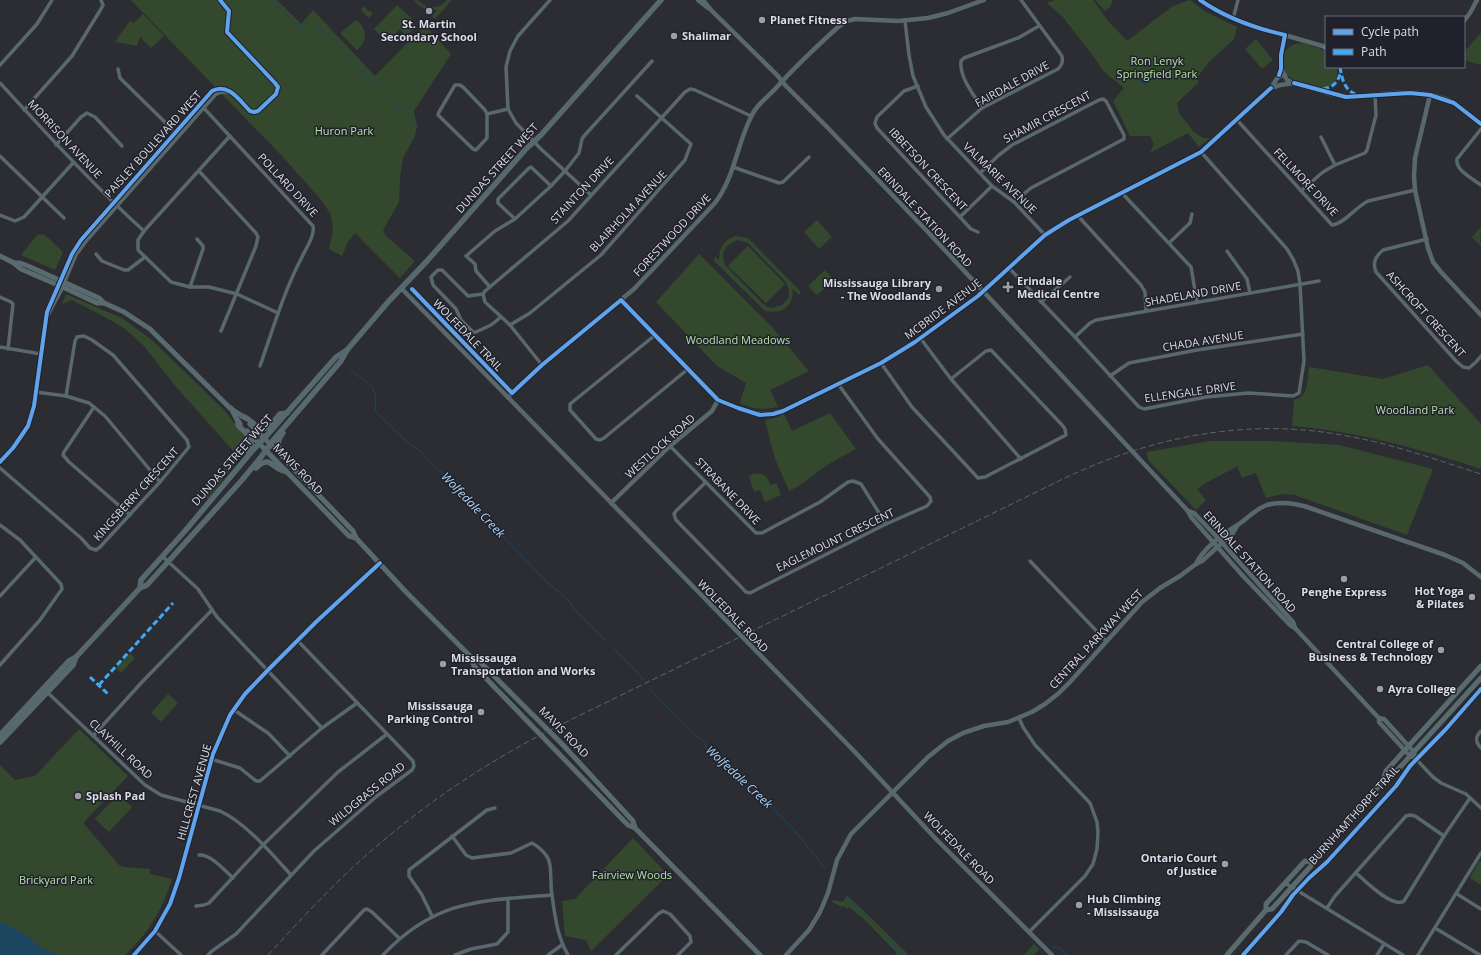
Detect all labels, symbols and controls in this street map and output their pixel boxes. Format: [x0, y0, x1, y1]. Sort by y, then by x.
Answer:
marker: St. Martin Secondary School [424, 6, 434, 16]
place label: Planet Fitness [770, 12, 848, 27]
marker: Planet Fitness [757, 15, 767, 25]
place label: St. Martin Secondary School [381, 16, 477, 44]
legend [1325, 16, 1465, 68]
text: Cycle path [1361, 23, 1419, 40]
place label: Shalimar [682, 28, 731, 43]
marker: Shalimar [669, 31, 679, 41]
text: Path [1361, 43, 1387, 60]
park label: Ron Lenyk Springfield Park [1117, 53, 1198, 81]
street label: FAIRDALE DRIVE [972, 57, 1052, 110]
street label: PAISLEY BOULEVARD WEST [101, 87, 205, 200]
street label: SHAMIR CRESCENT [1000, 87, 1093, 146]
street label: MORRISON AVENUE [25, 96, 106, 181]
street label: DUNDAS STREET WEST [452, 119, 541, 216]
park label: Huron Park [315, 123, 374, 138]
street label: IBBETSON CRESCENT [886, 124, 971, 213]
street label: VALMARIE AVENUE [960, 139, 1040, 217]
street label: FELLMORE DRIVE [1271, 144, 1342, 219]
street label: POLLARD DRIVE [255, 150, 322, 220]
street label: STAINTON DRIVE [547, 153, 617, 226]
street label: ERINDALE STATION ROAD [875, 163, 976, 270]
street label: BLAIRHOLM AVENUE [586, 166, 670, 255]
street label: FORESTWOOD DRIVE [629, 190, 714, 279]
street label: ASHCROFT CRESCENT [1384, 267, 1469, 360]
place label: Erindale Medical Centre [1017, 273, 1100, 301]
place label: Mississauga Library - The Woodlands [823, 275, 932, 303]
street label: MCBRIDE AVENUE [901, 275, 984, 343]
street label: SHADELAND DRIVE [1144, 278, 1242, 309]
marker: Erindale Medical Centre [1002, 281, 1014, 293]
marker: Mississauga Library - The Woodlands [934, 284, 944, 294]
street label: WOLFEDALE TRAIL [430, 295, 507, 374]
street label: CHADA AVENUE [1161, 327, 1245, 354]
park label: Woodland Meadows [686, 332, 790, 347]
street label: ELLENGALE DRIVE [1143, 378, 1237, 405]
park label: Woodland Park [1376, 402, 1454, 417]
street label: WESTLOCK ROAD [621, 410, 698, 481]
street label: DUNDAS STREET WEST [188, 411, 275, 509]
street label: MAVIS ROAD [270, 440, 327, 497]
street label: KINGSBERRY CRESCENT [90, 444, 182, 544]
street label: STRABANE DRIVE [693, 454, 764, 527]
water label: Wolfedale Creek [438, 468, 510, 542]
street label: EAGLEMOUNT CRESCENT [773, 504, 896, 575]
street label: ERINDALE STATION ROAD [1201, 508, 1300, 616]
marker: Penghe Express [1339, 574, 1349, 584]
street label: WOLFEDALE ROAD [695, 576, 772, 655]
place label: Hot Yoga & Pilates [1415, 583, 1465, 611]
place label: Penghe Express [1301, 584, 1387, 599]
street label: CENTRAL PARKWAY WEST [1045, 586, 1146, 692]
marker: Hot Yoga & Pilates [1467, 592, 1477, 602]
place label: Central College of Business & Technology [1308, 636, 1434, 664]
marker: Central College of Business & Technology [1436, 645, 1446, 655]
place label: Mississauga Transportation and Works [451, 650, 596, 678]
marker: Mississauga Transportation and Works [438, 659, 448, 669]
place label: Ayra College [1388, 681, 1457, 696]
marker: Ayra College [1375, 684, 1385, 694]
place label: Mississauga Parking Control [387, 698, 473, 726]
street label: MAVIS ROAD [536, 703, 593, 760]
marker: Mississauga Parking Control [476, 707, 486, 717]
street label: CLAYHILL ROAD [86, 715, 156, 782]
water label: Wolfedale Creek [702, 741, 777, 813]
street label: HILLCREST AVENUE [173, 742, 214, 842]
street label: WILDGRASS ROAD [325, 758, 408, 829]
street label: BURNHAMTHORPE TRAIL [1305, 762, 1402, 868]
place label: Splash Pad [86, 788, 145, 803]
marker: Splash Pad [73, 791, 83, 801]
street label: WOLFEDALE ROAD [921, 808, 998, 887]
place label: Ontario Court of Justice [1141, 850, 1217, 878]
marker: Ontario Court of Justice [1220, 859, 1230, 869]
park label: Fairview Woods [592, 867, 672, 882]
park label: Brickyard Park [19, 872, 93, 887]
place label: Hub Climbing - Mississauga [1087, 891, 1162, 919]
marker: Hub Climbing - Mississauga [1074, 900, 1084, 910]

